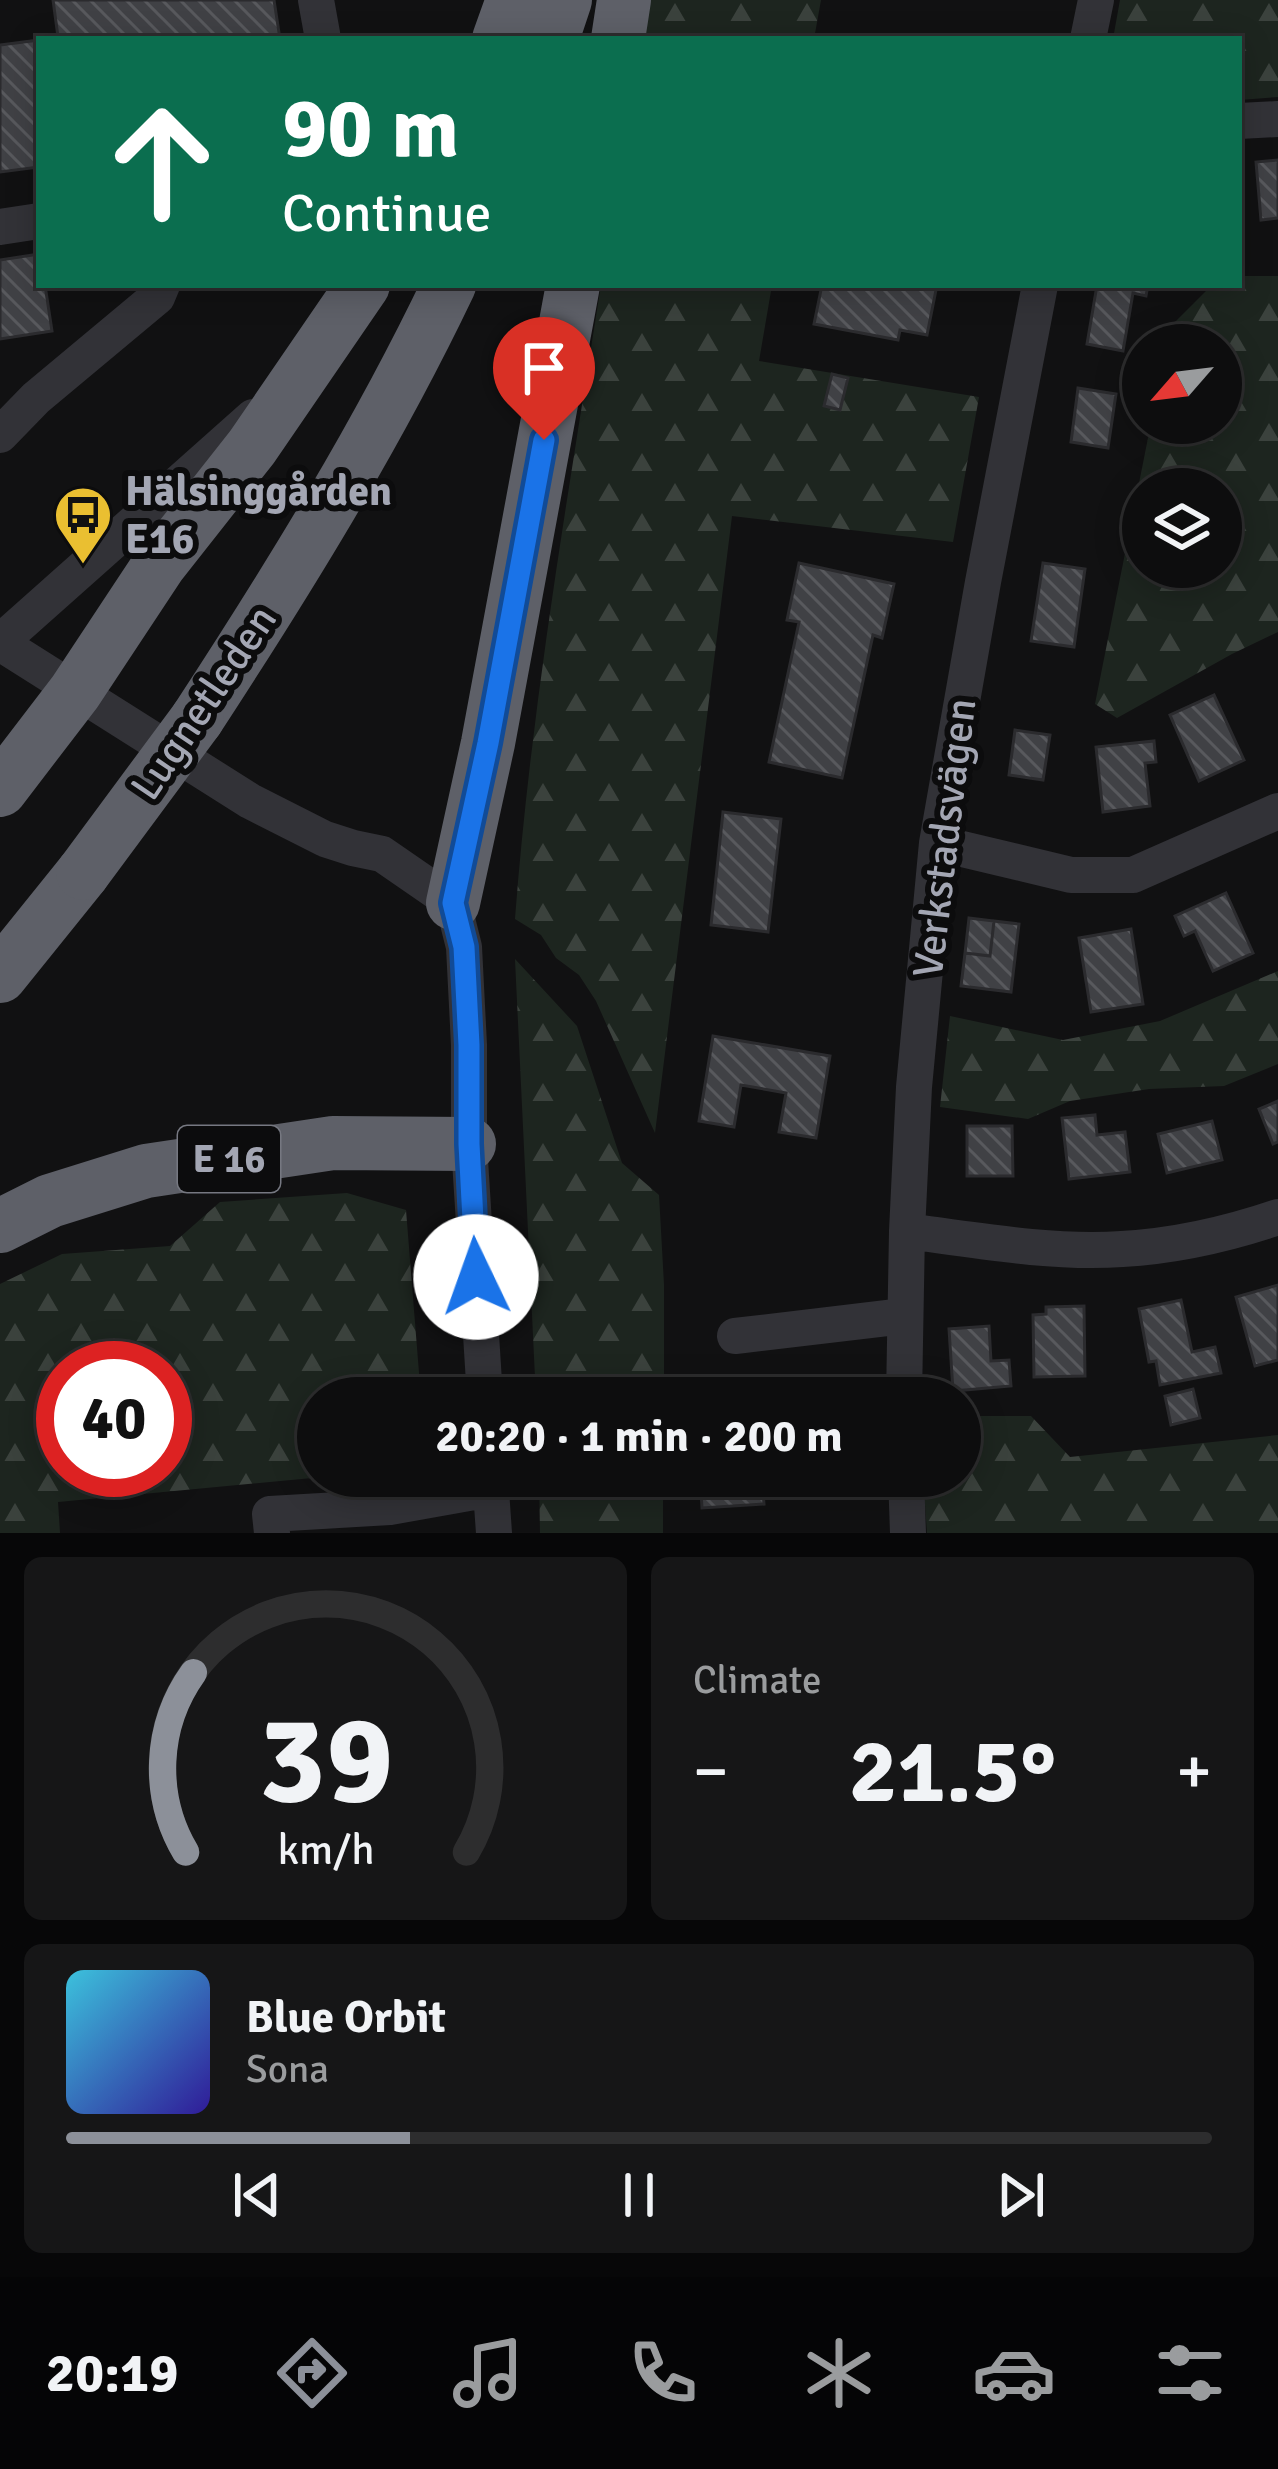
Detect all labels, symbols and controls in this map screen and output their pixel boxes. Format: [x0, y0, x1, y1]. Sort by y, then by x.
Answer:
text: 90 m [282, 77, 459, 181]
icon: ahead [84, 84, 240, 240]
text: Continue [282, 180, 492, 247]
pin [493, 317, 595, 440]
north arrow [1122, 324, 1242, 444]
map controls [1122, 324, 1242, 588]
icon: arrive [511, 335, 577, 401]
place label: Hälsinggården E16 [125, 466, 392, 565]
button: layers [1122, 468, 1242, 588]
bus stop icon: Hälsinggården E16 [52, 484, 114, 566]
street label: Lugnetleden [120, 596, 288, 810]
street label: Verkstadsvägen [903, 696, 987, 980]
road number: E 16 [178, 1126, 280, 1192]
position arrow [413, 1214, 539, 1340]
speed limit sign: 40 [36, 1341, 192, 1497]
text: 20:20 · 1 min · 200 m [435, 1409, 843, 1464]
text: Climate [693, 1656, 822, 1704]
text: 39 [258, 1684, 393, 1837]
text: 21.5° [849, 1716, 1056, 1827]
text: − [693, 1731, 729, 1812]
text: + [1176, 1731, 1212, 1812]
text: km/h [277, 1823, 374, 1876]
text: Blue Orbit [246, 1990, 446, 2045]
text: Sona [246, 2045, 329, 2093]
icon: previous [224, 2162, 290, 2228]
icon: pause [606, 2162, 672, 2228]
icon: next [988, 2162, 1054, 2228]
icon: directions [270, 2331, 354, 2415]
icon: music [446, 2331, 530, 2415]
icon: phone [621, 2331, 705, 2415]
icon: climate [797, 2331, 881, 2415]
icon: car [972, 2331, 1056, 2415]
icon: filters [1148, 2331, 1232, 2415]
text: 20:19 [46, 2340, 178, 2407]

